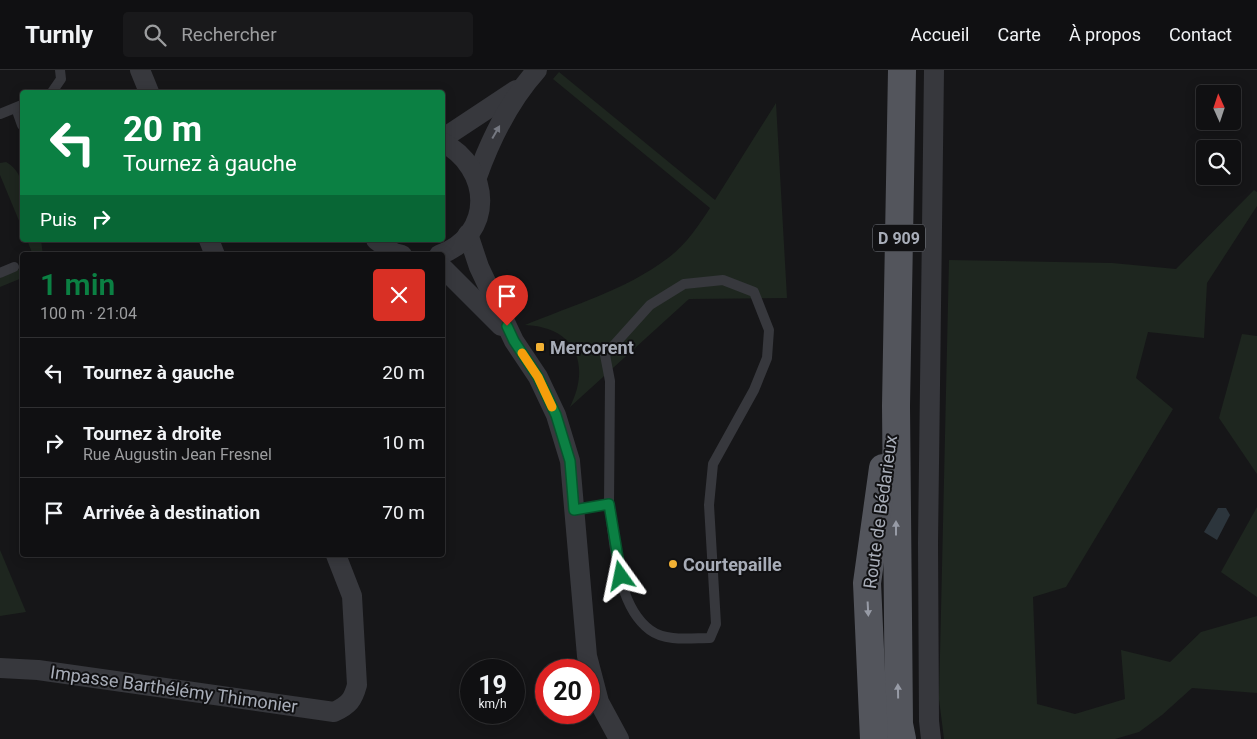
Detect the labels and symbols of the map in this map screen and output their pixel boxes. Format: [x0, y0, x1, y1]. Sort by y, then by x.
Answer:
north arrow [1196, 85, 1241, 130]
one-way arrow [491, 125, 500, 138]
road number: D 909 [873, 224, 925, 252]
pin [486, 275, 528, 326]
place label: Mercorent [550, 337, 634, 358]
marker: Mercorent [534, 341, 546, 353]
street label: Route de Bédarieux [859, 434, 901, 590]
one-way arrow [892, 520, 900, 536]
position arrow [594, 549, 646, 601]
place label: Courtepaille [683, 554, 782, 575]
marker: Courtepaille [667, 558, 679, 570]
one-way arrow [864, 602, 872, 618]
speed limit sign: 20 [535, 659, 600, 724]
street label: Impasse Barthélémy Thimonier [49, 661, 299, 717]
one-way arrow [894, 682, 902, 698]

